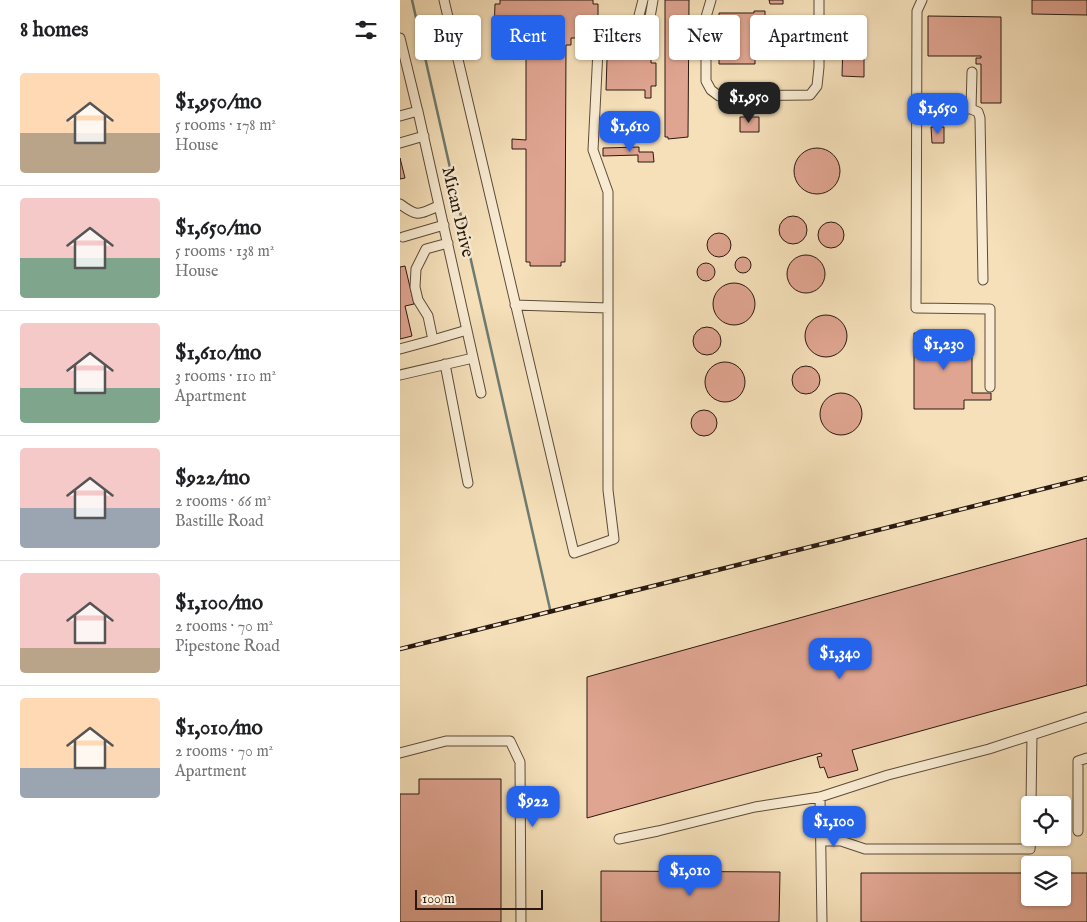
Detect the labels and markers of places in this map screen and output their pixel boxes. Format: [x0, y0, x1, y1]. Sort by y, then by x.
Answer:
pin: $1,950 [708, 82, 790, 124]
pin: $1,650 [897, 92, 979, 135]
pin: $1,610 [589, 110, 671, 153]
pin: $1,230 [903, 328, 985, 371]
pin: $1,340 [799, 638, 881, 680]
pin: $922 [503, 786, 563, 828]
pin: $1,100 [793, 806, 875, 848]
pin: $1,010 [649, 854, 731, 897]

